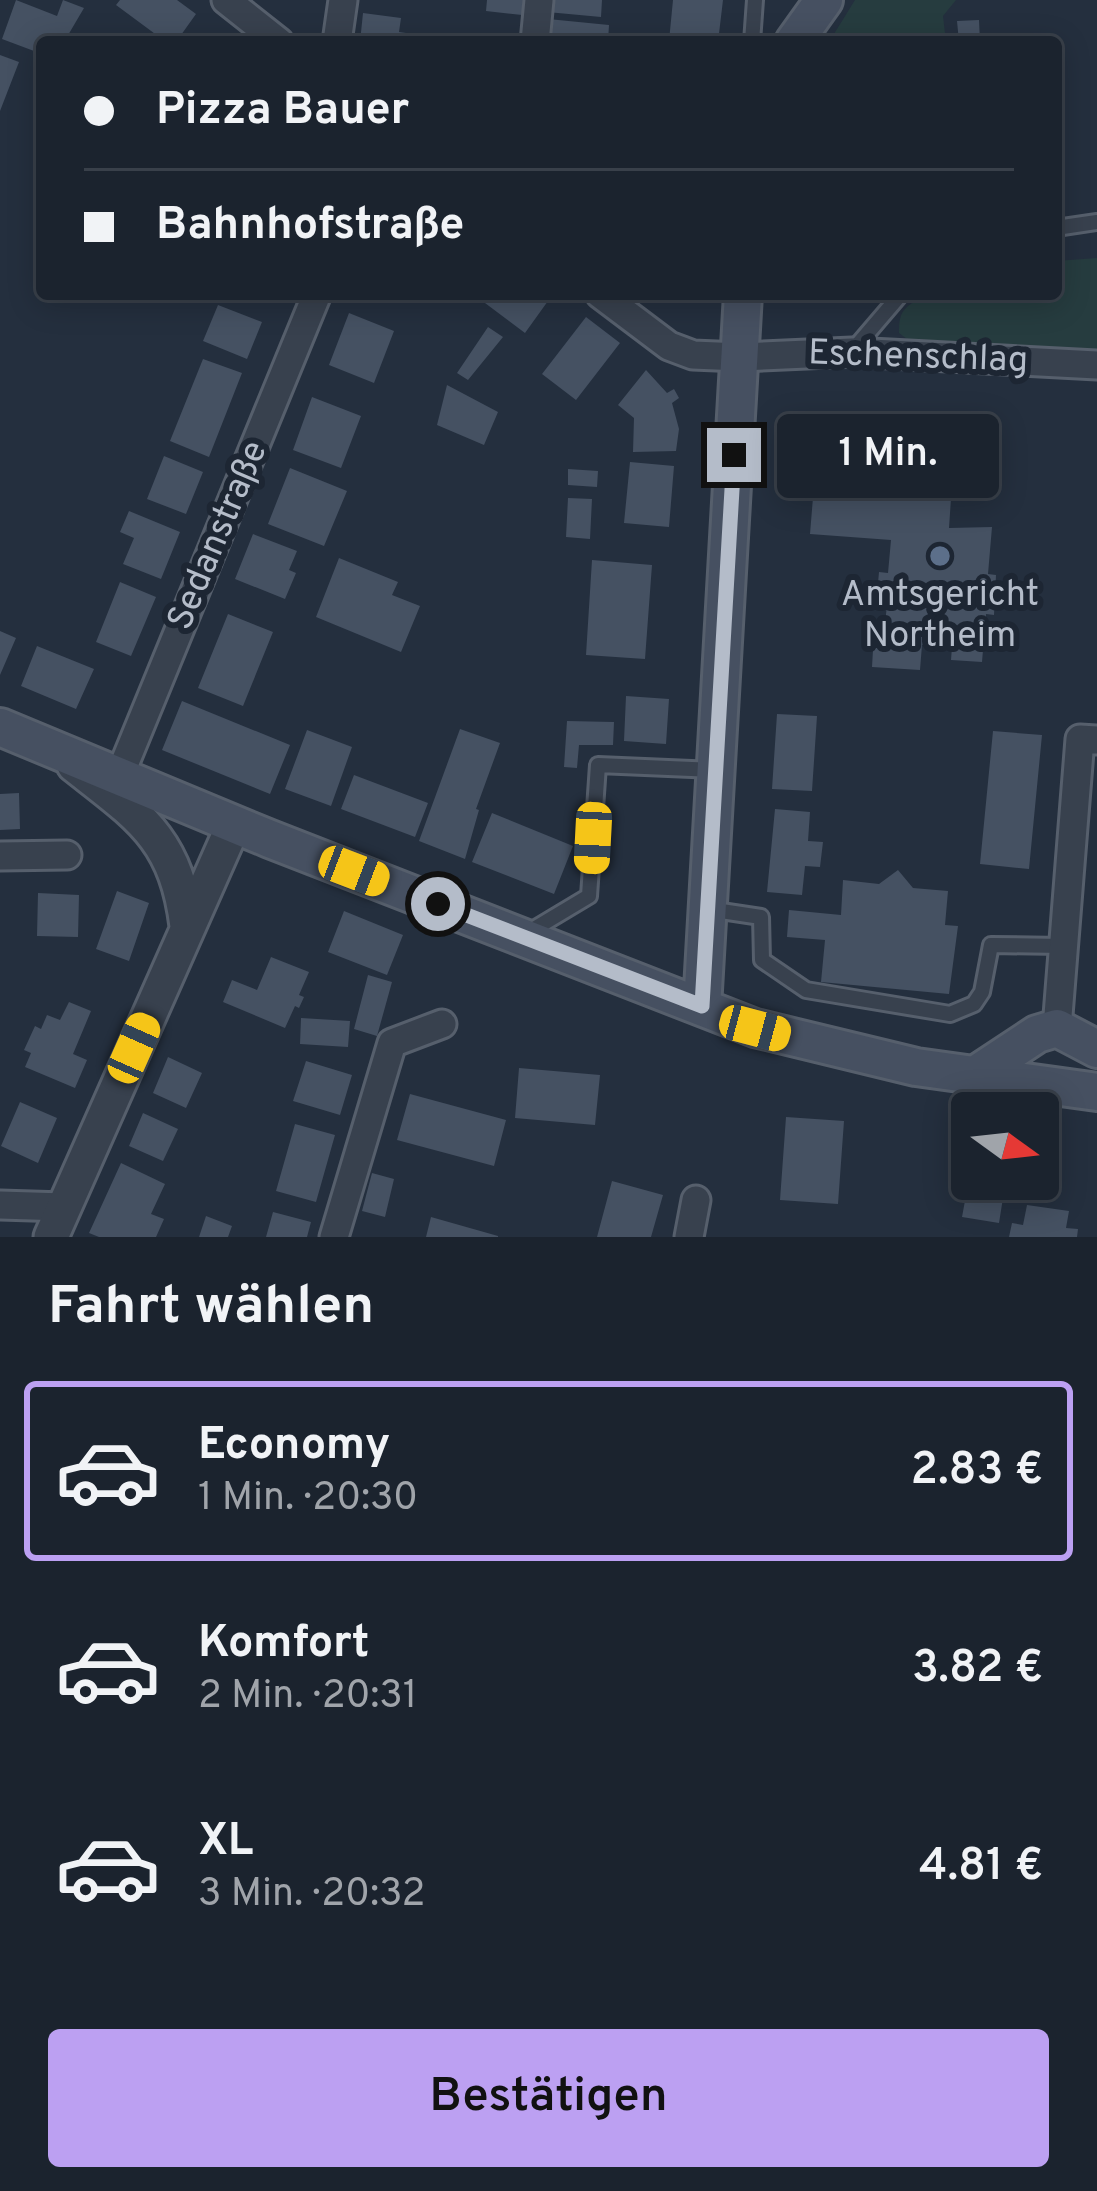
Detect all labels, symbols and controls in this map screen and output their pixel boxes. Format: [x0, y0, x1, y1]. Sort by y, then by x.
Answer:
text: Pizza Bauer [156, 83, 409, 140]
text: Bahnhofstraße [156, 198, 464, 255]
street label: Eschenschlag [807, 331, 1029, 385]
callout: 1 Min. [776, 413, 998, 497]
route end [707, 428, 761, 482]
text: 1 Min. [838, 431, 938, 480]
street label: Sedanstraße [159, 435, 279, 637]
marker: Amtsgericht Northeim [927, 543, 953, 569]
place label: Amtsgericht Northeim [841, 573, 1039, 660]
car [573, 801, 613, 875]
car [314, 841, 394, 901]
route start [411, 877, 465, 931]
car [716, 1001, 794, 1055]
car [103, 1008, 165, 1088]
north arrow [951, 1092, 1059, 1200]
map controls [951, 1092, 1059, 1200]
text: Fahrt wählen [48, 1274, 374, 1343]
icon: car [54, 1417, 162, 1525]
text: Economy [198, 1418, 390, 1475]
text: 2.83 € [910, 1443, 1043, 1500]
text: 1 Min. · 20:30 [198, 1475, 418, 1524]
icon: car [54, 1615, 162, 1723]
text: Komfort [198, 1616, 370, 1673]
text: 3.82 € [912, 1641, 1043, 1698]
text: 2 Min. · 20:31 [198, 1673, 417, 1722]
icon: car [54, 1813, 162, 1921]
text: XL [198, 1814, 253, 1871]
text: 4.81 € [919, 1839, 1043, 1896]
text: 3 Min. · 20:32 [198, 1871, 426, 1920]
button: Bestätigen [48, 2029, 1049, 2167]

